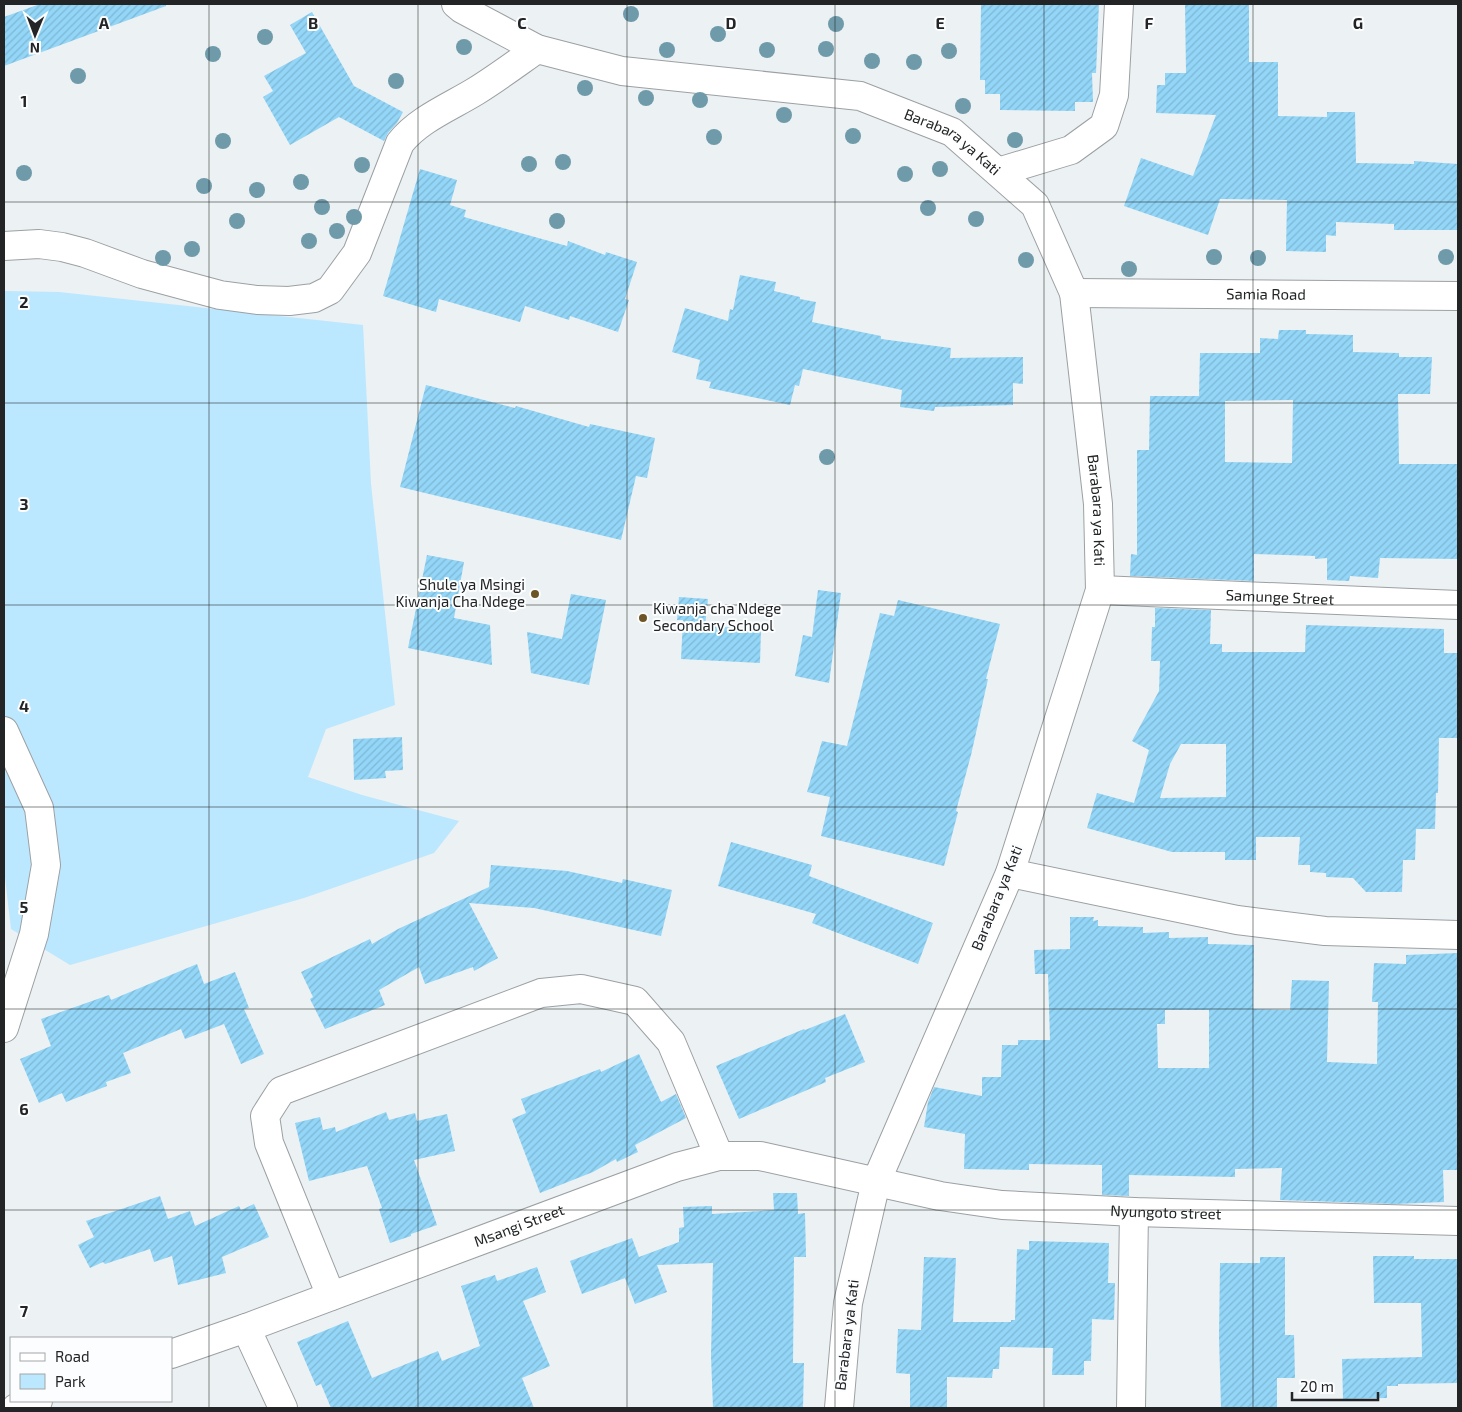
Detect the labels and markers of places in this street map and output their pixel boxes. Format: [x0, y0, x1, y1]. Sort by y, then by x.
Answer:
place label: Shule ya Msingi Kiwanja Cha Ndege [395, 575, 525, 611]
marker: Shule ya Msingi Kiwanja Cha Ndege [529, 588, 541, 600]
place label: Kiwanja cha Ndege Secondary School [653, 599, 781, 634]
marker: Kiwanja cha Ndege Secondary School [637, 612, 649, 624]

